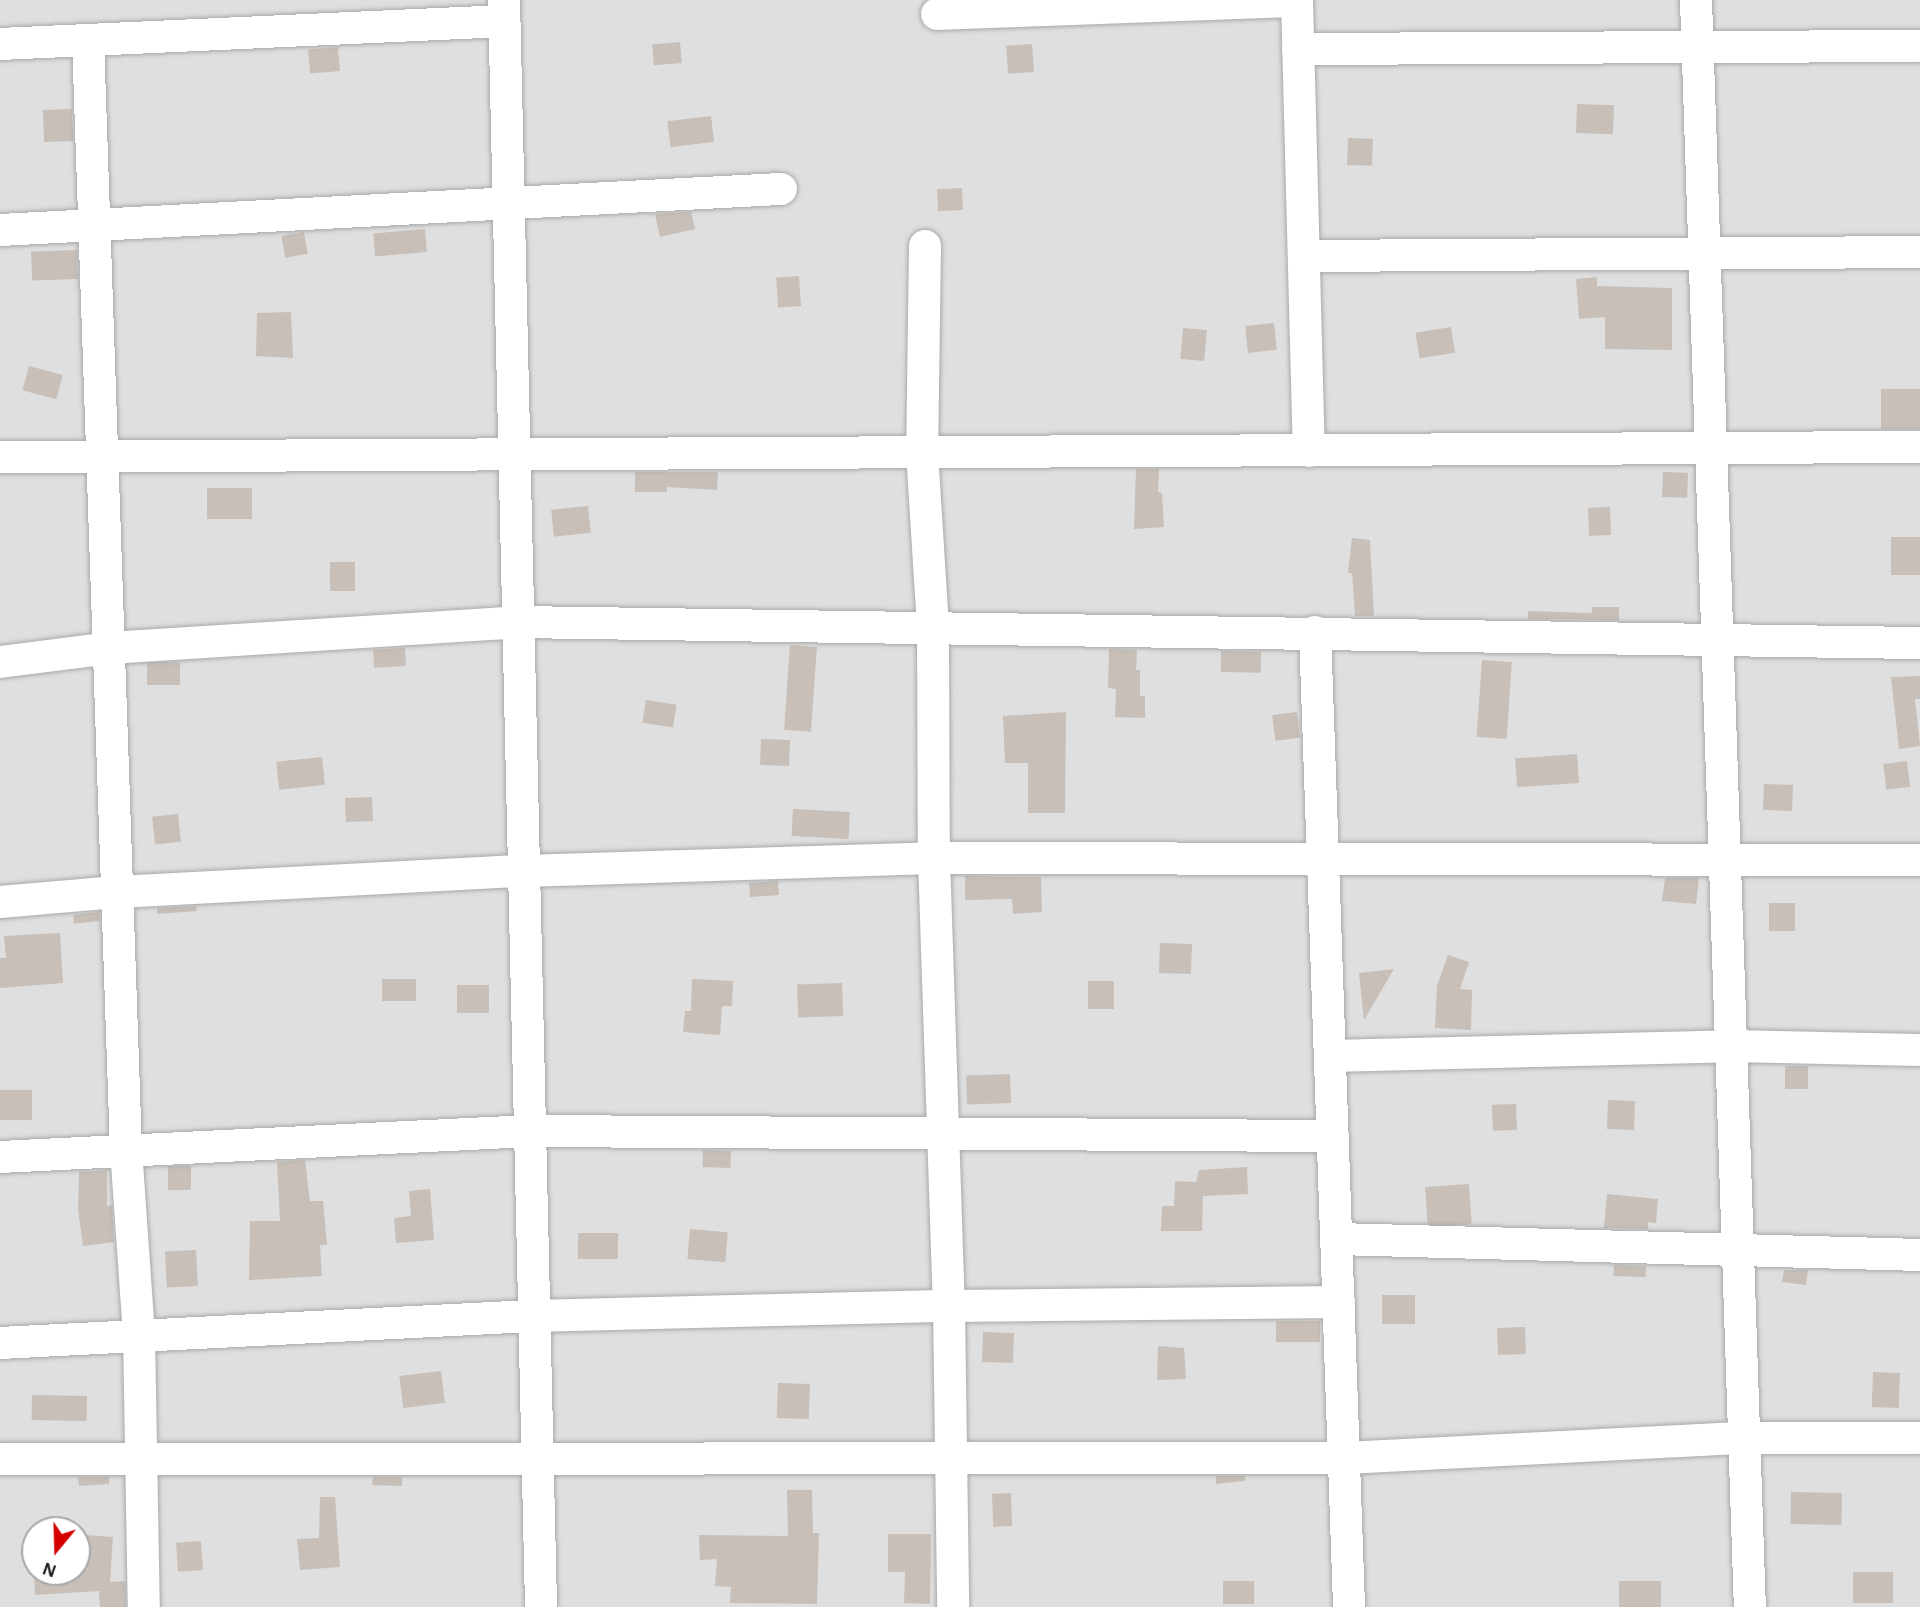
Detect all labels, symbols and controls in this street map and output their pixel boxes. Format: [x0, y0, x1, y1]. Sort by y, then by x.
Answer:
north arrow [21, 1516, 91, 1586]
text: N [40, 1558, 59, 1581]

